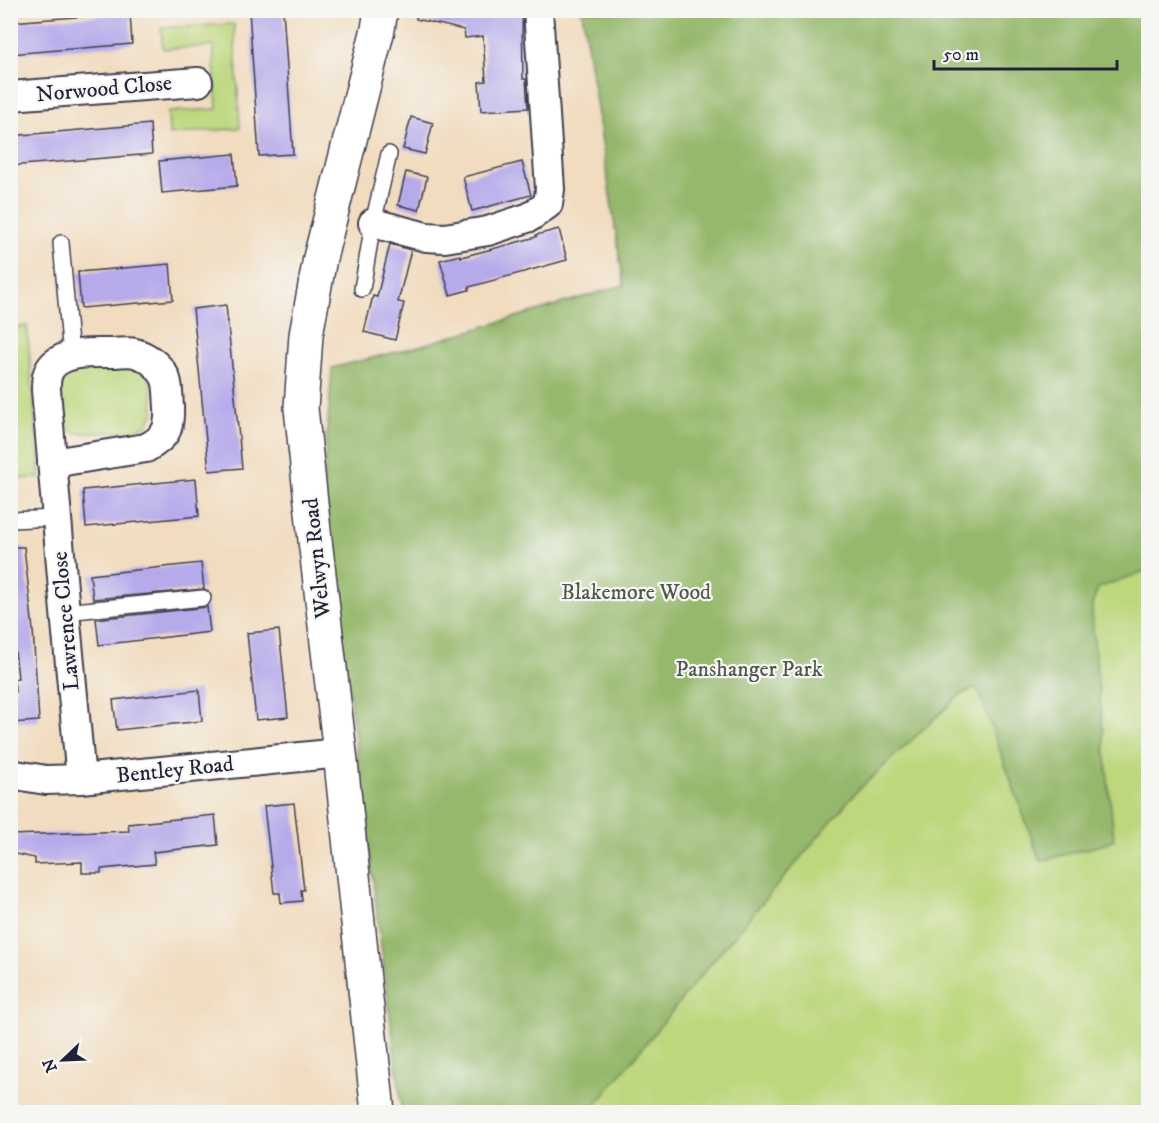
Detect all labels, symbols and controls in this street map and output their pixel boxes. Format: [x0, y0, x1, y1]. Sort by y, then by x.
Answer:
scale bar [934, 33, 1117, 71]
text: 50 m [943, 44, 979, 66]
street label: Norwood Close [35, 70, 173, 108]
street label: Welwyn Road [297, 496, 337, 621]
street label: Lawrence Close [46, 550, 86, 692]
park label: Blakemore Wood [561, 579, 711, 606]
park label: Panshanger Park [675, 656, 823, 683]
street label: Bentley Road [115, 750, 235, 790]
north arrow [33, 1030, 93, 1090]
text: N [38, 1056, 62, 1075]

